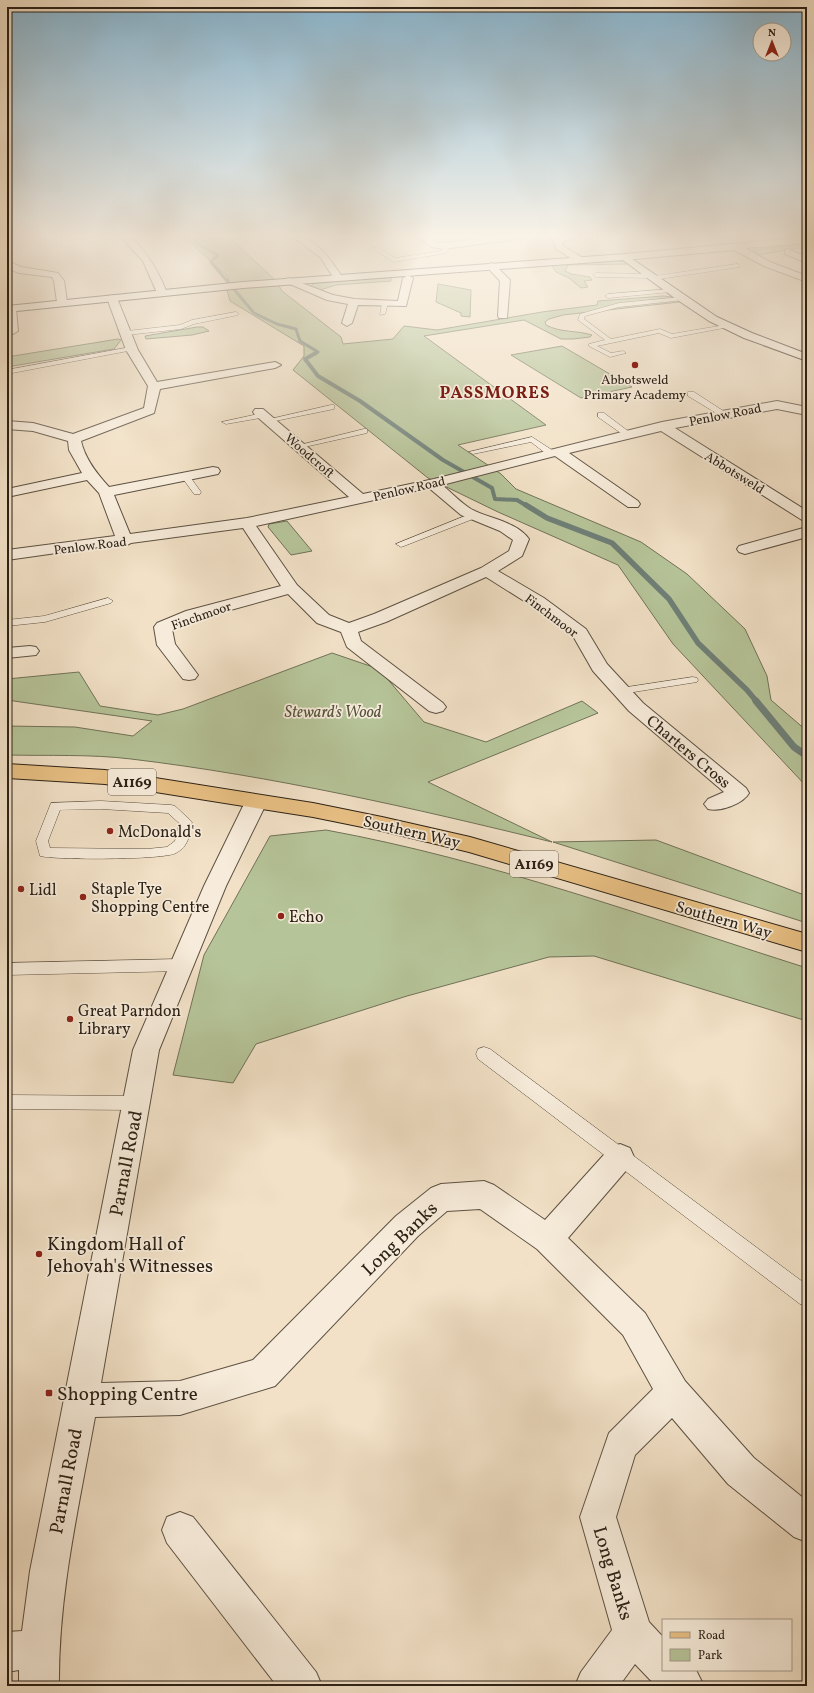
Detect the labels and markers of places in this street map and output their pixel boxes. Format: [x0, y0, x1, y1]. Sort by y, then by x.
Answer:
marker: Abbotsweld Primary Academy [630, 360, 640, 370]
place label: Abbotsweld Primary Academy [584, 372, 686, 405]
place label: McDonald's [118, 822, 201, 844]
marker: McDonald's [105, 826, 115, 836]
place label: Staple Tye Shopping Centre [91, 879, 209, 919]
place label: Lidl [29, 880, 57, 902]
marker: Lidl [16, 884, 26, 894]
marker: Staple Tye Shopping Centre [78, 892, 88, 902]
place label: Echo [289, 907, 323, 929]
marker: Echo [276, 911, 286, 921]
place label: Great Parndon Library [78, 1001, 181, 1041]
marker: Great Parndon Library [65, 1014, 75, 1024]
place label: Kingdom Hall of Jehovah's Witnesses [47, 1232, 213, 1280]
marker: Kingdom Hall of Jehovah's Witnesses [34, 1249, 44, 1259]
place label: Shopping Centre [57, 1382, 198, 1408]
marker: Shopping Centre [44, 1388, 54, 1398]

